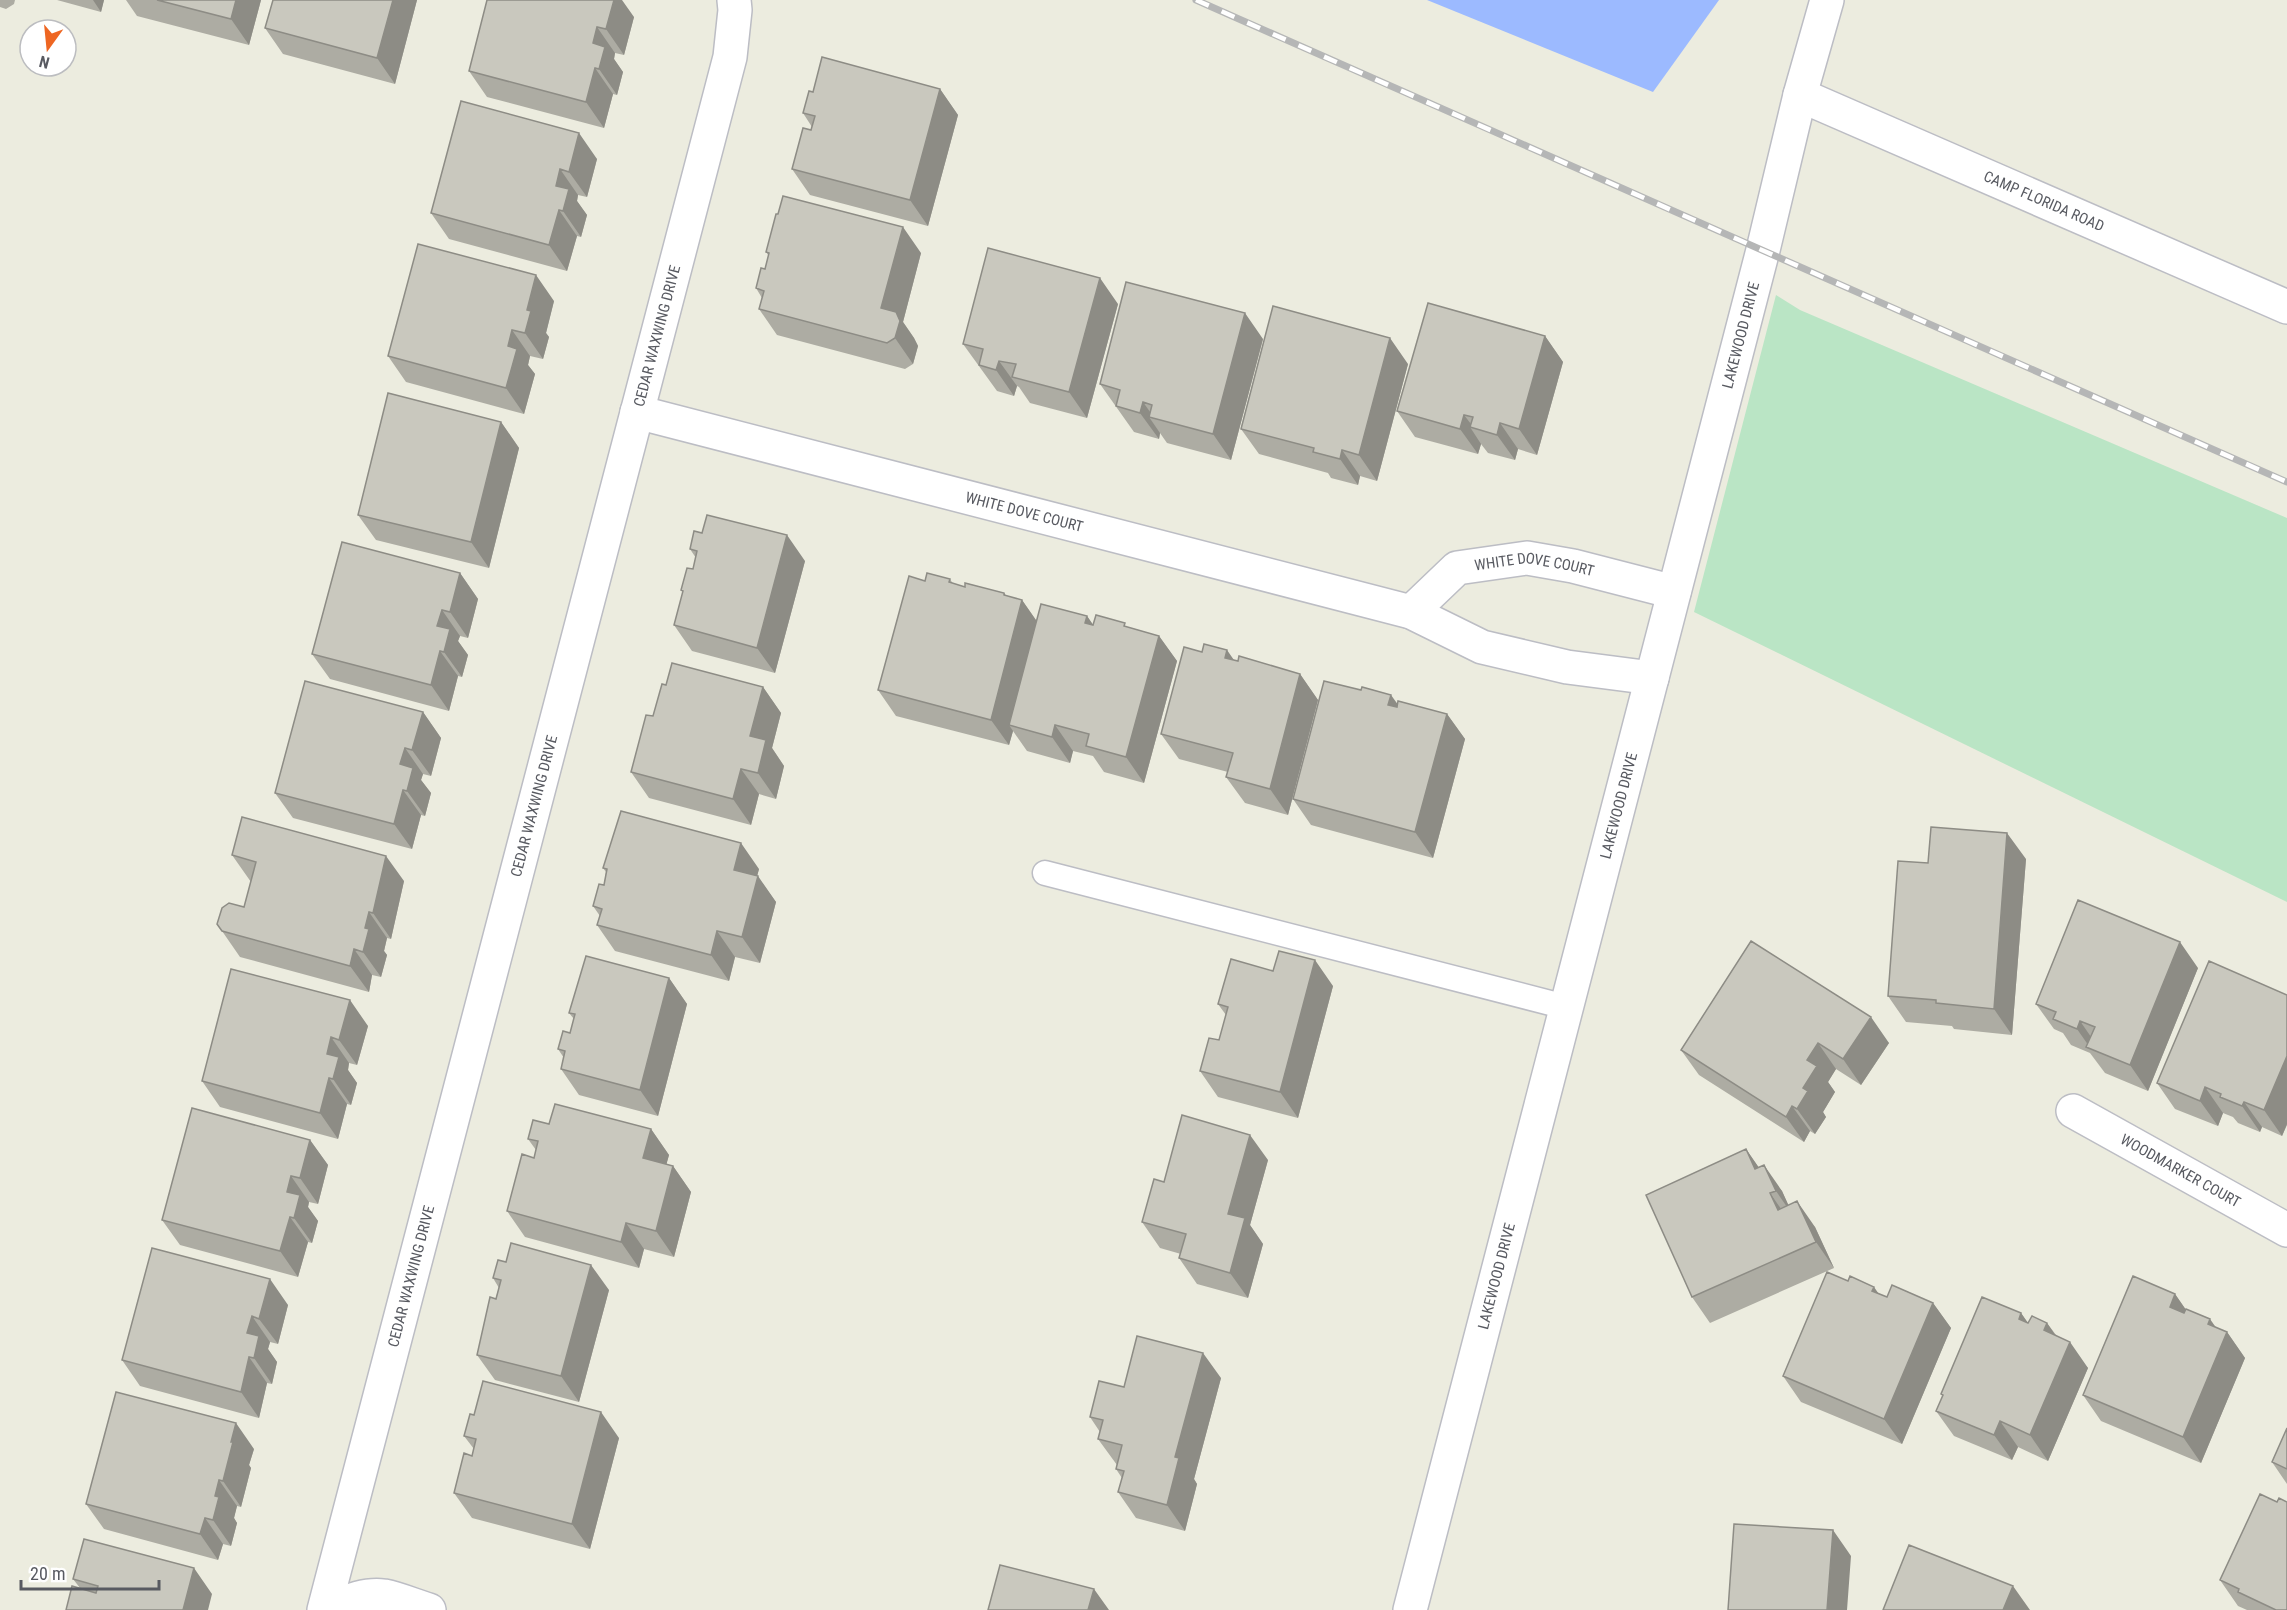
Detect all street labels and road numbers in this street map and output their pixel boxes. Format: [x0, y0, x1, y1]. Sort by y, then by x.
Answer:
street label: CAMP FLORIDA ROAD [1981, 167, 2107, 235]
street label: CEDAR WAXWING DRIVE [630, 263, 684, 408]
street label: LAKEWOOD DRIVE [1718, 280, 1763, 390]
street label: WHITE DOVE COURT [963, 488, 1085, 536]
street label: WHITE DOVE COURT [1473, 549, 1596, 580]
street label: CEDAR WAXWING DRIVE [507, 733, 561, 879]
street label: LAKEWOOD DRIVE [1596, 751, 1641, 861]
street label: WOODMARKER COURT [2117, 1130, 2244, 1211]
street label: CEDAR WAXWING DRIVE [384, 1204, 438, 1349]
street label: LAKEWOOD DRIVE [1474, 1221, 1519, 1331]

